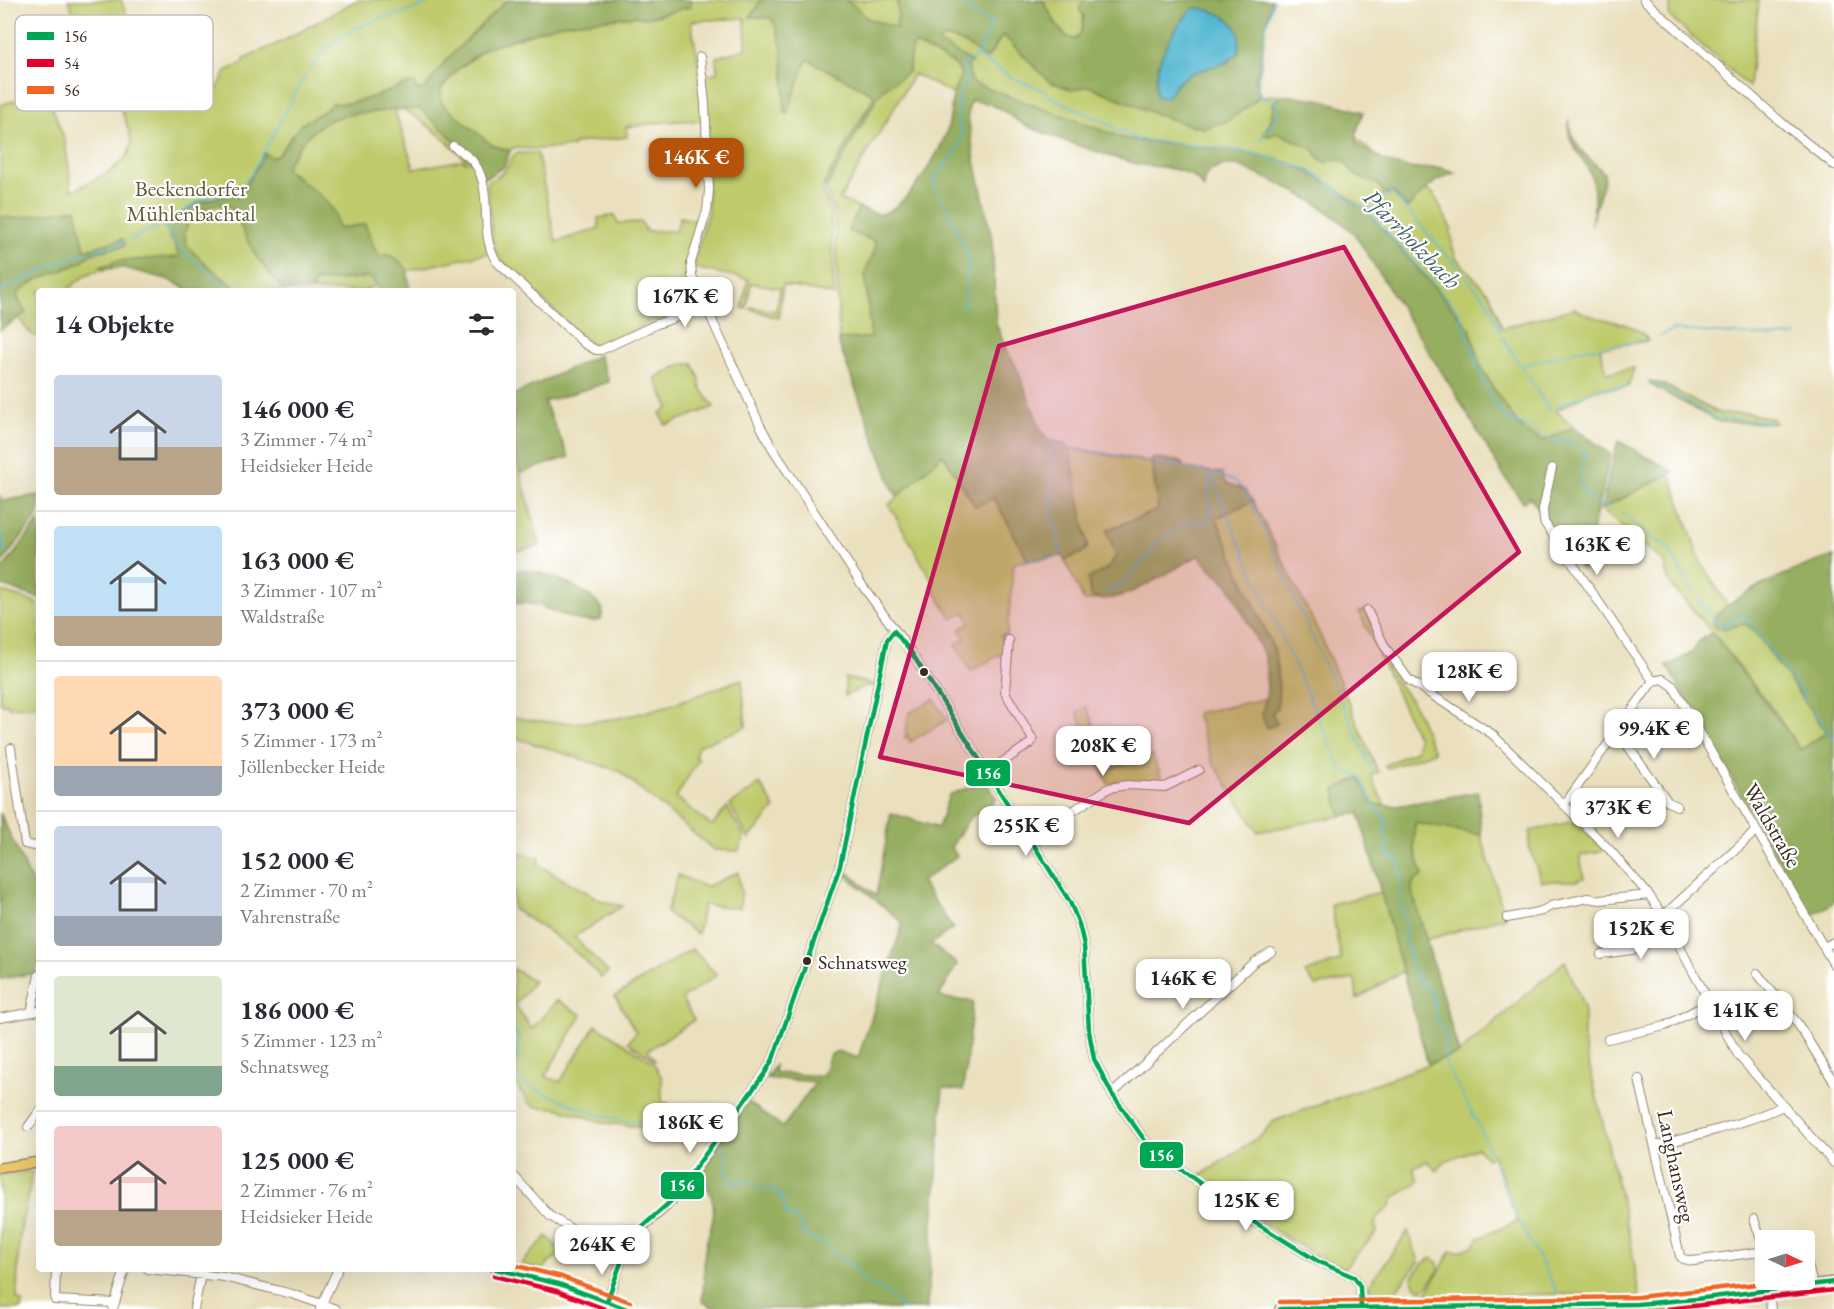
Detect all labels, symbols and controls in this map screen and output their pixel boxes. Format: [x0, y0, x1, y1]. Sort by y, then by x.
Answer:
legend [15, 15, 213, 111]
text: 156 [64, 26, 87, 47]
text: 54 [64, 53, 80, 74]
text: 56 [64, 80, 80, 101]
pin: 146K € [647, 138, 745, 189]
text: 146K € [663, 144, 729, 170]
park label: Beckendorfer Mühlenbachtal [126, 174, 256, 228]
water label: Pfarrholzbach [1357, 182, 1468, 296]
pin: 167K € [636, 277, 734, 328]
text: 167K € [652, 283, 718, 309]
text: 14 Objekte [54, 307, 174, 341]
icon: filters [465, 308, 498, 341]
text: 146 000 € [240, 392, 354, 426]
icon: home [102, 399, 174, 471]
text: 3 Zimmer · 74 m² [240, 426, 373, 452]
text: Heidsieker Heide [240, 452, 373, 478]
pin: 163K € [1548, 525, 1646, 576]
text: 163K € [1564, 531, 1630, 557]
text: 163 000 € [240, 543, 354, 577]
icon: home [102, 550, 174, 622]
text: 3 Zimmer · 107 m² [240, 577, 383, 603]
text: Waldstraße [240, 603, 325, 629]
pin: 128K € [1420, 652, 1518, 703]
text: 128K € [1436, 658, 1502, 684]
unlabelled marker [918, 666, 930, 678]
text: 373 000 € [240, 693, 354, 727]
icon: home [102, 700, 174, 772]
pin: 99.4K € [1599, 709, 1709, 760]
text: 99.4K € [1618, 715, 1690, 741]
pin: 208K € [1054, 726, 1152, 777]
text: 5 Zimmer · 173 m² [240, 727, 383, 753]
text: 208K € [1070, 732, 1136, 758]
text: Jöllenbecker Heide [240, 753, 385, 779]
line badge: 156 [965, 759, 1011, 787]
text: 156 [975, 763, 1001, 784]
street label: Waldstraße [1737, 778, 1809, 873]
pin: 373K € [1569, 788, 1667, 839]
text: 373K € [1585, 794, 1651, 820]
pin: 255K € [977, 806, 1075, 857]
text: 255K € [993, 812, 1059, 838]
text: 152 000 € [240, 843, 354, 877]
icon: home [102, 850, 174, 922]
text: 2 Zimmer · 70 m² [240, 877, 373, 903]
text: Vahrenstraße [240, 903, 340, 929]
pin: 152K € [1592, 909, 1690, 960]
text: 152K € [1608, 915, 1674, 941]
place label: Schnatsweg [818, 949, 907, 975]
marker: Schnatsweg [801, 955, 813, 967]
pin: 146K € [1134, 959, 1232, 1010]
text: 146K € [1150, 965, 1216, 991]
pin: 141K € [1696, 991, 1794, 1042]
text: 186 000 € [240, 993, 354, 1027]
text: 141K € [1712, 997, 1778, 1023]
icon: home [102, 1000, 174, 1072]
text: 5 Zimmer · 123 m² [240, 1027, 383, 1053]
text: Schnatsweg [240, 1053, 329, 1079]
pin: 186K € [641, 1103, 739, 1154]
street label: Langhansweg [1650, 1107, 1703, 1225]
text: 186K € [657, 1109, 723, 1135]
line badge: 156 [1139, 1141, 1184, 1169]
text: 125 000 € [240, 1143, 354, 1177]
text: 156 [1148, 1145, 1174, 1166]
icon: home [102, 1150, 174, 1222]
line badge: 156 [660, 1171, 705, 1200]
text: 156 [669, 1175, 695, 1196]
text: 2 Zimmer · 76 m² [240, 1177, 373, 1203]
pin: 125K € [1197, 1181, 1295, 1232]
text: 125K € [1213, 1187, 1279, 1213]
text: Heidsieker Heide [240, 1203, 373, 1229]
pin: 264K € [553, 1225, 651, 1276]
north arrow [1755, 1230, 1815, 1290]
map controls [1755, 1230, 1815, 1290]
text: 264K € [569, 1231, 635, 1257]

